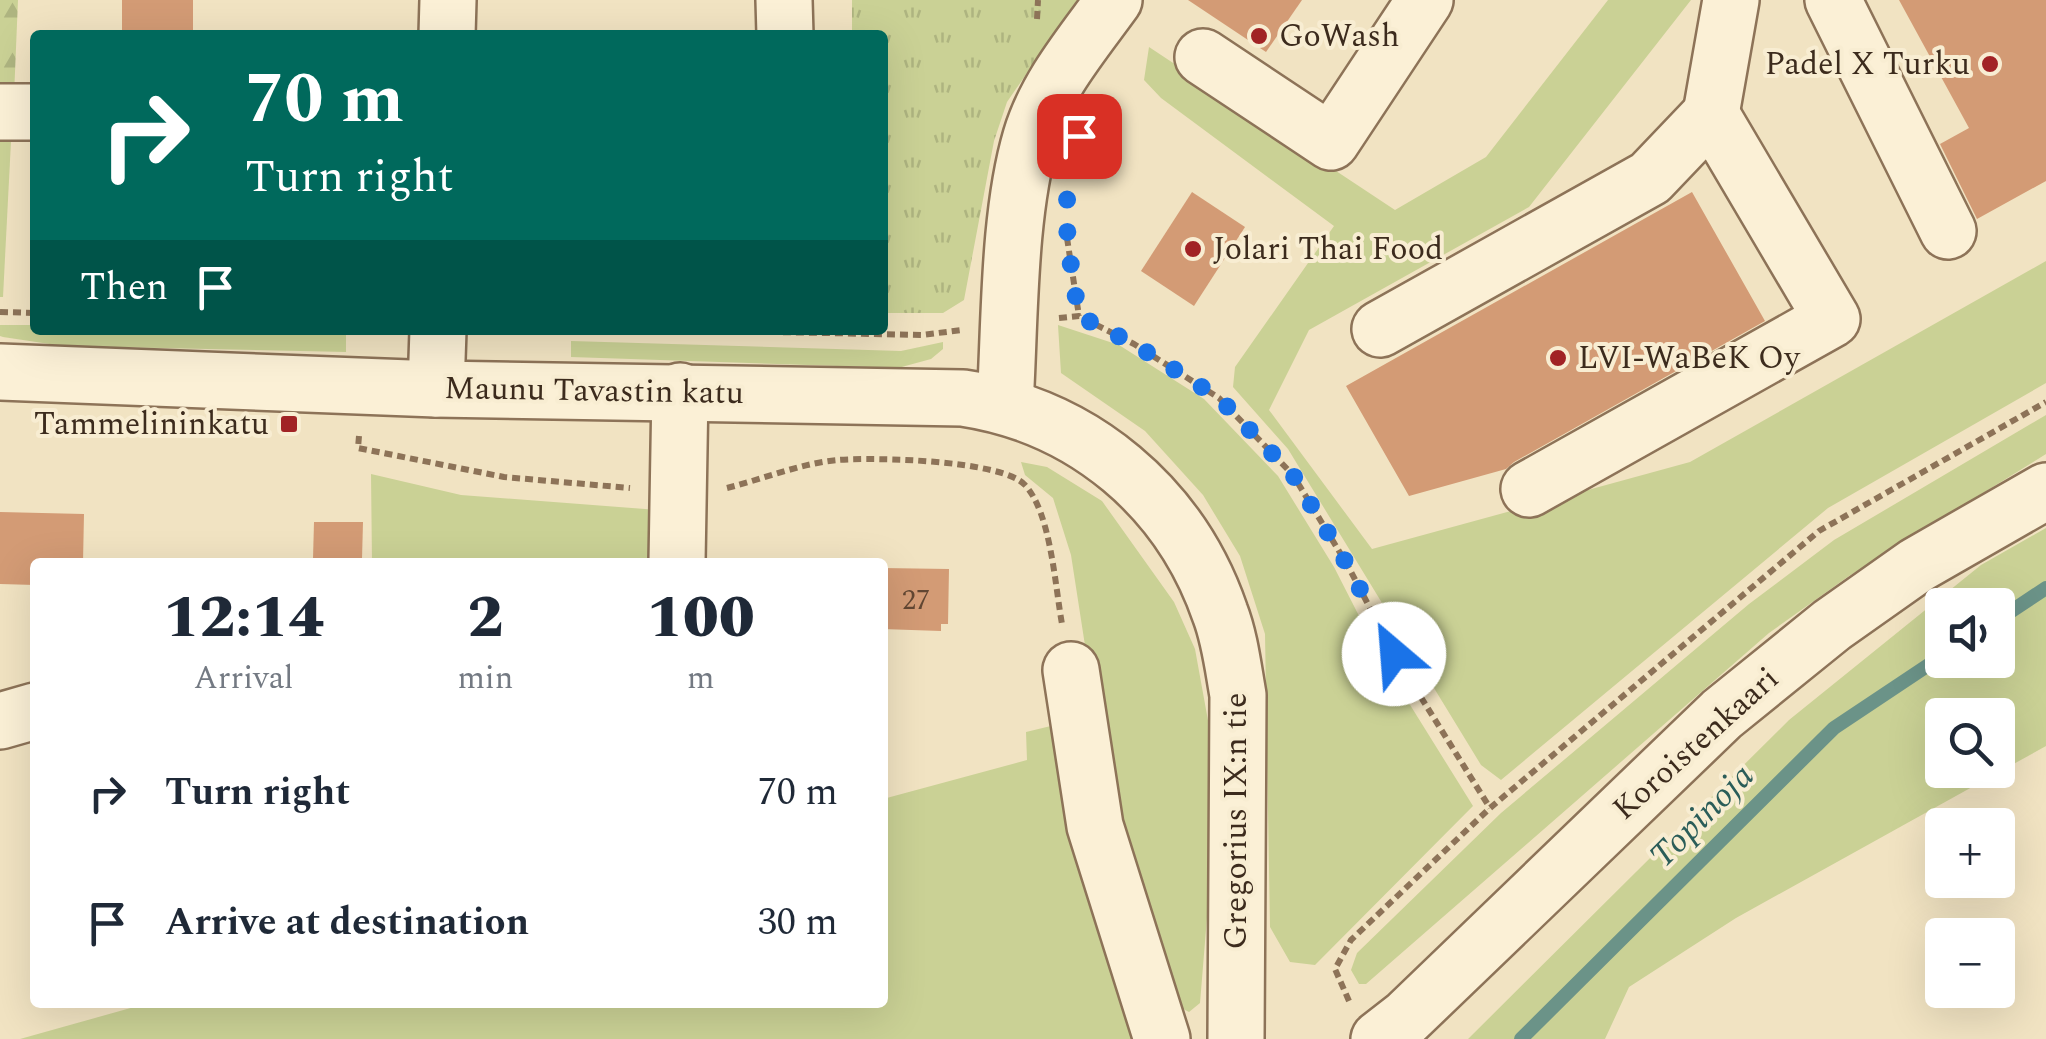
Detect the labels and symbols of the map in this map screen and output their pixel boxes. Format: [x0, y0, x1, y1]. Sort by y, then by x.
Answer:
place label: GoWash [1279, 12, 1400, 61]
marker: GoWash [1248, 25, 1270, 47]
place label: Padel X Turku [1765, 40, 1970, 89]
marker: Padel X Turku [1979, 53, 2001, 75]
pin [1037, 94, 1122, 179]
place label: Jolari Thai Food [1213, 225, 1443, 274]
marker: Jolari Thai Food [1182, 238, 1204, 260]
place label: LVI-WaBeK Oy [1578, 334, 1802, 383]
marker: LVI-WaBeK Oy [1547, 347, 1569, 369]
street label: Maunu Tavastin katu [444, 364, 744, 418]
place label: Tammelininkatu [34, 400, 269, 449]
marker: Tammelininkatu [278, 413, 300, 435]
house number: 27 [902, 579, 930, 622]
position arrow [1342, 602, 1446, 706]
street label: Koroistenkaari [1602, 656, 1790, 832]
street label: Gregorius IX:n tie [1212, 693, 1261, 950]
water label: Topinoja [1637, 751, 1767, 881]

